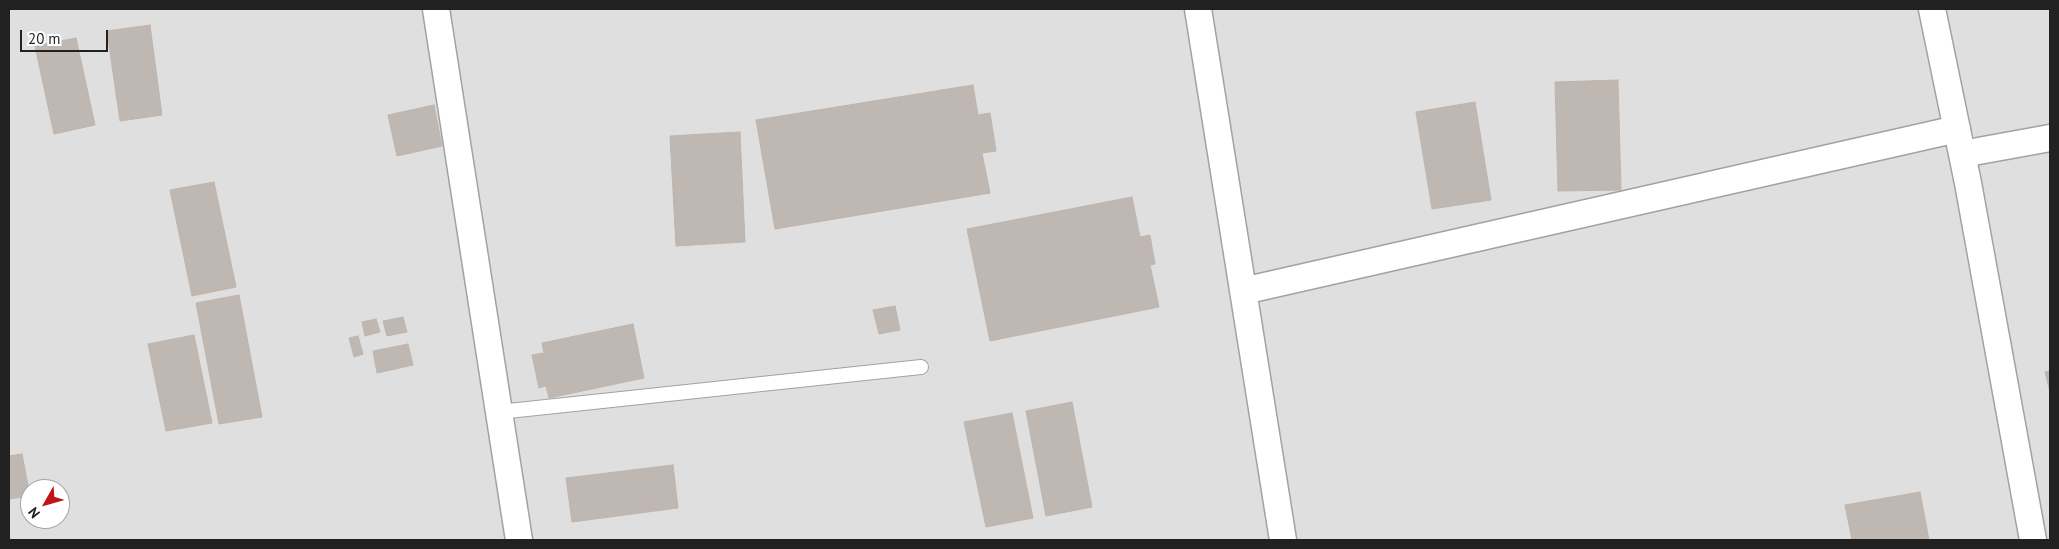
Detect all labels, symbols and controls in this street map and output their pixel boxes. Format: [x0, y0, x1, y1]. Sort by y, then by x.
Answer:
scale bar [22, 20, 110, 52]
text: 20 m [28, 29, 61, 48]
north arrow [20, 479, 70, 529]
text: N [24, 503, 44, 522]

